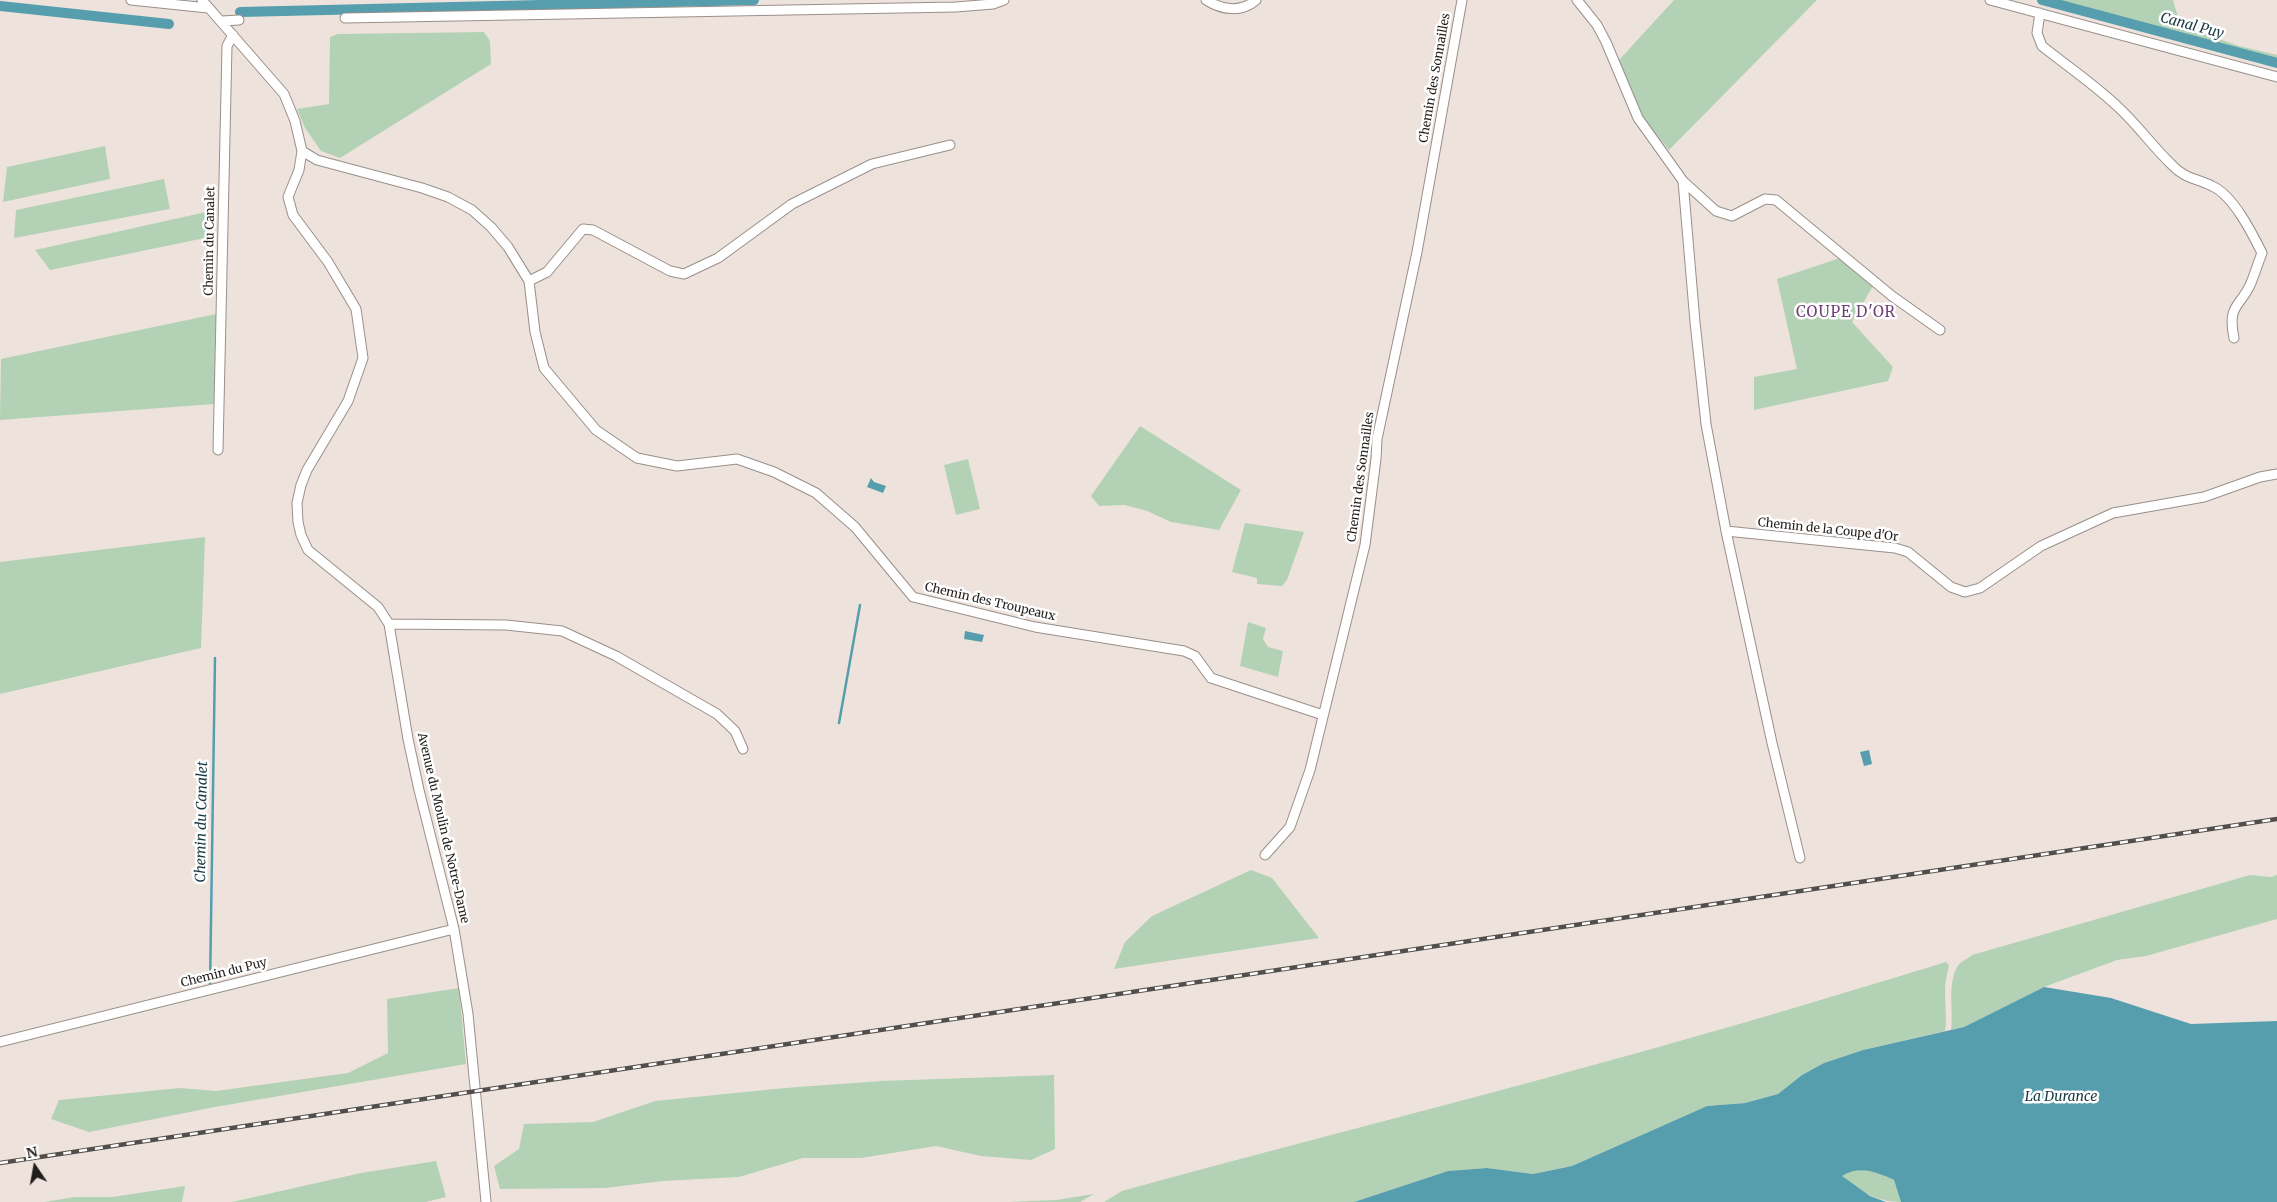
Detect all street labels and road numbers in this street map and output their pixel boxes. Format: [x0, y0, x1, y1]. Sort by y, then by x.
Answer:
street label: Chemin des Sonnailles [1417, 12, 1453, 144]
street label: Chemin du Canalet [202, 186, 218, 296]
street label: Chemin des Sonnailles [1345, 411, 1377, 543]
street label: Chemin de la Coupe d'Or [1757, 515, 1899, 545]
street label: Chemin des Troupeaux [923, 580, 1057, 624]
street label: Avenue du Moulin de Notre-Dame [414, 731, 472, 925]
street label: Chemin du Puy [179, 955, 269, 991]

